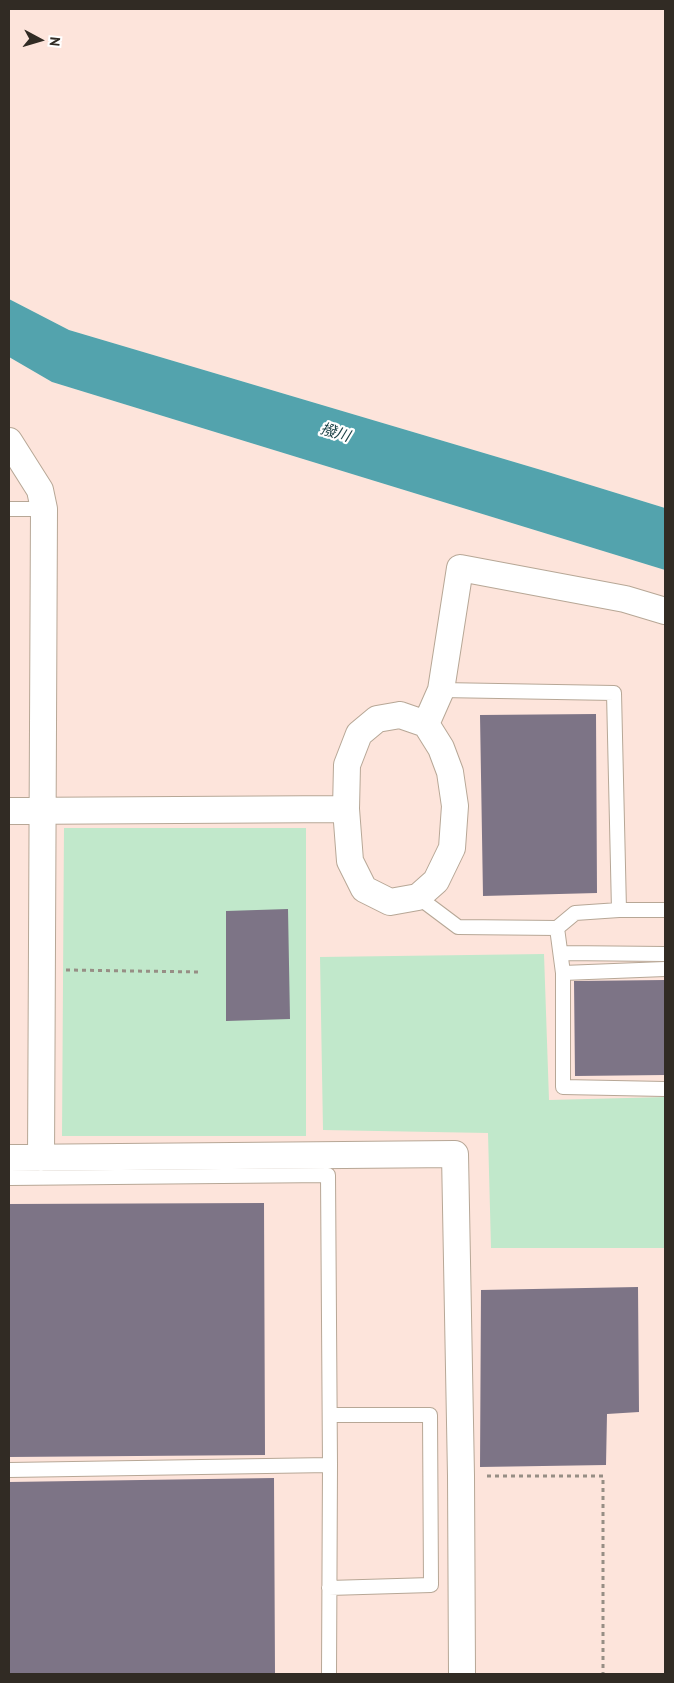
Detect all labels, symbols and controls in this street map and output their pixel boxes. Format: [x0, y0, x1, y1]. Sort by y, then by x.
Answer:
north arrow [15, 15, 65, 65]
text: N [45, 36, 64, 47]
water label: 撥川 [318, 420, 352, 446]

